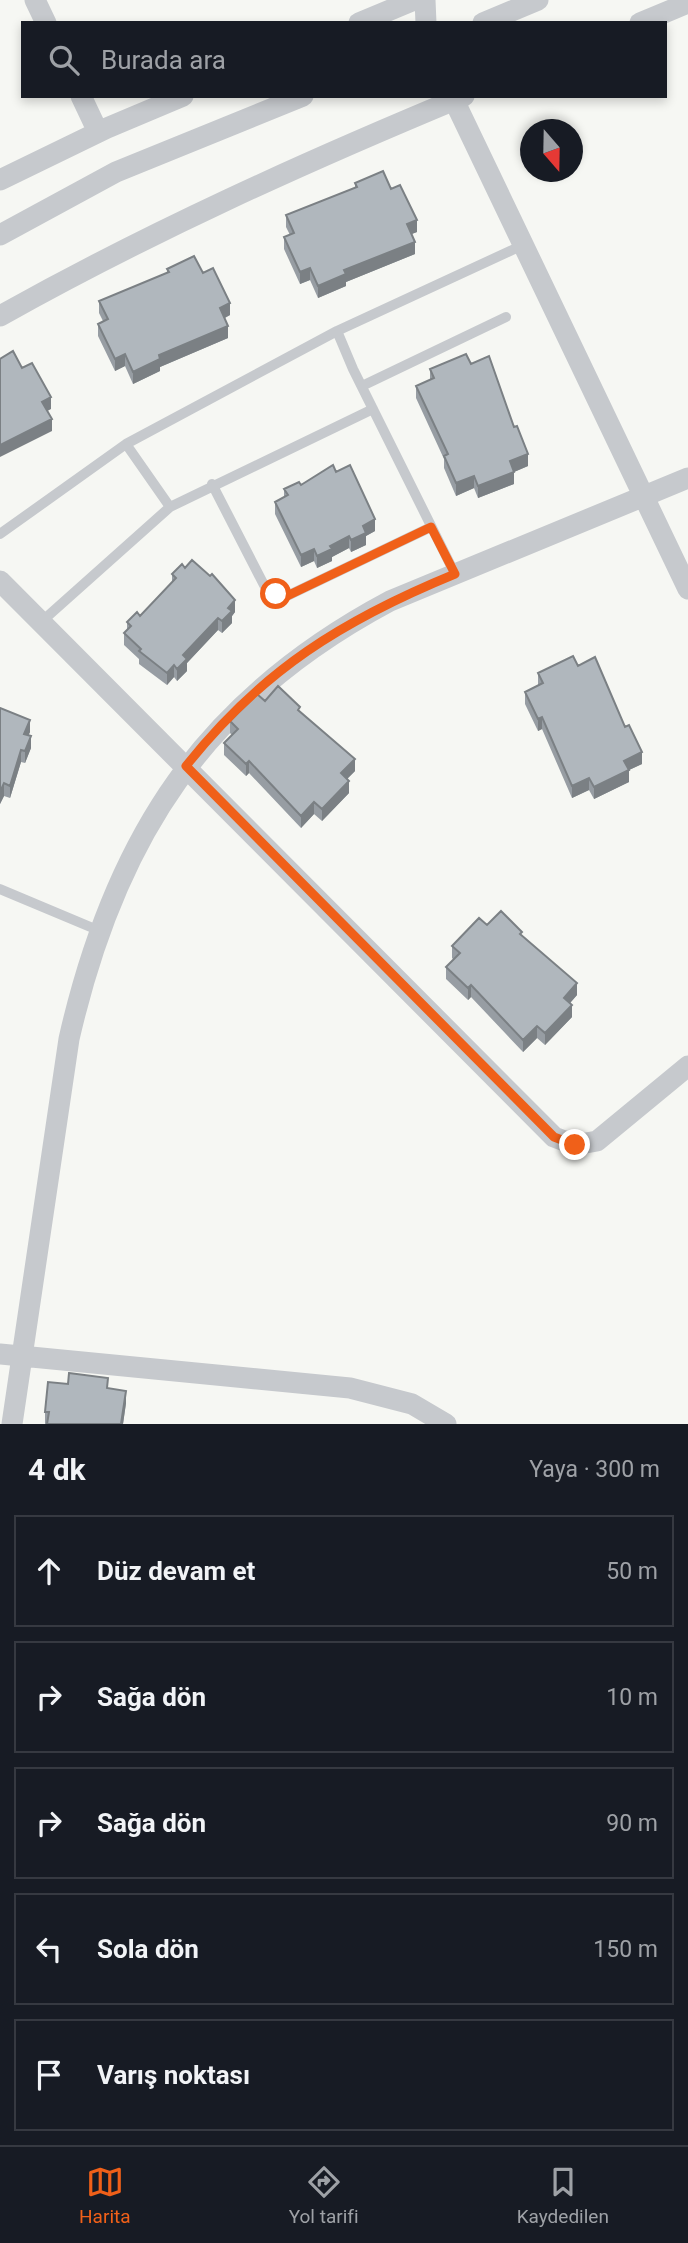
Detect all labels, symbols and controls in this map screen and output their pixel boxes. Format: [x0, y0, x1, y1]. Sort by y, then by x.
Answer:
search box [21, 21, 667, 98]
icon: search [45, 41, 83, 79]
text: Burada ara [101, 45, 226, 75]
north arrow [520, 119, 583, 182]
route start [260, 578, 291, 609]
route end [559, 1129, 590, 1160]
text: 4 dk [28, 1452, 86, 1487]
text: Yaya · 300 m [529, 1456, 660, 1483]
icon: ahead [30, 1552, 68, 1590]
text: Düz devam et [97, 1556, 255, 1586]
text: 50 m [606, 1558, 658, 1585]
icon: right [30, 1678, 68, 1716]
text: Sağa dön [97, 1682, 206, 1712]
text: 10 m [606, 1684, 658, 1711]
icon: right [30, 1804, 68, 1842]
text: Sağa dön [97, 1808, 206, 1838]
text: 90 m [606, 1810, 658, 1837]
icon: left [30, 1930, 68, 1968]
text: Sola dön [97, 1934, 199, 1964]
text: 150 m [593, 1936, 658, 1963]
icon: arrive [30, 2056, 68, 2094]
text: Varış noktası [97, 2060, 250, 2090]
tab: Harita [79, 2163, 131, 2228]
tab: Yol tarifi [289, 2163, 359, 2228]
tab: Kaydedilen [517, 2163, 609, 2228]

